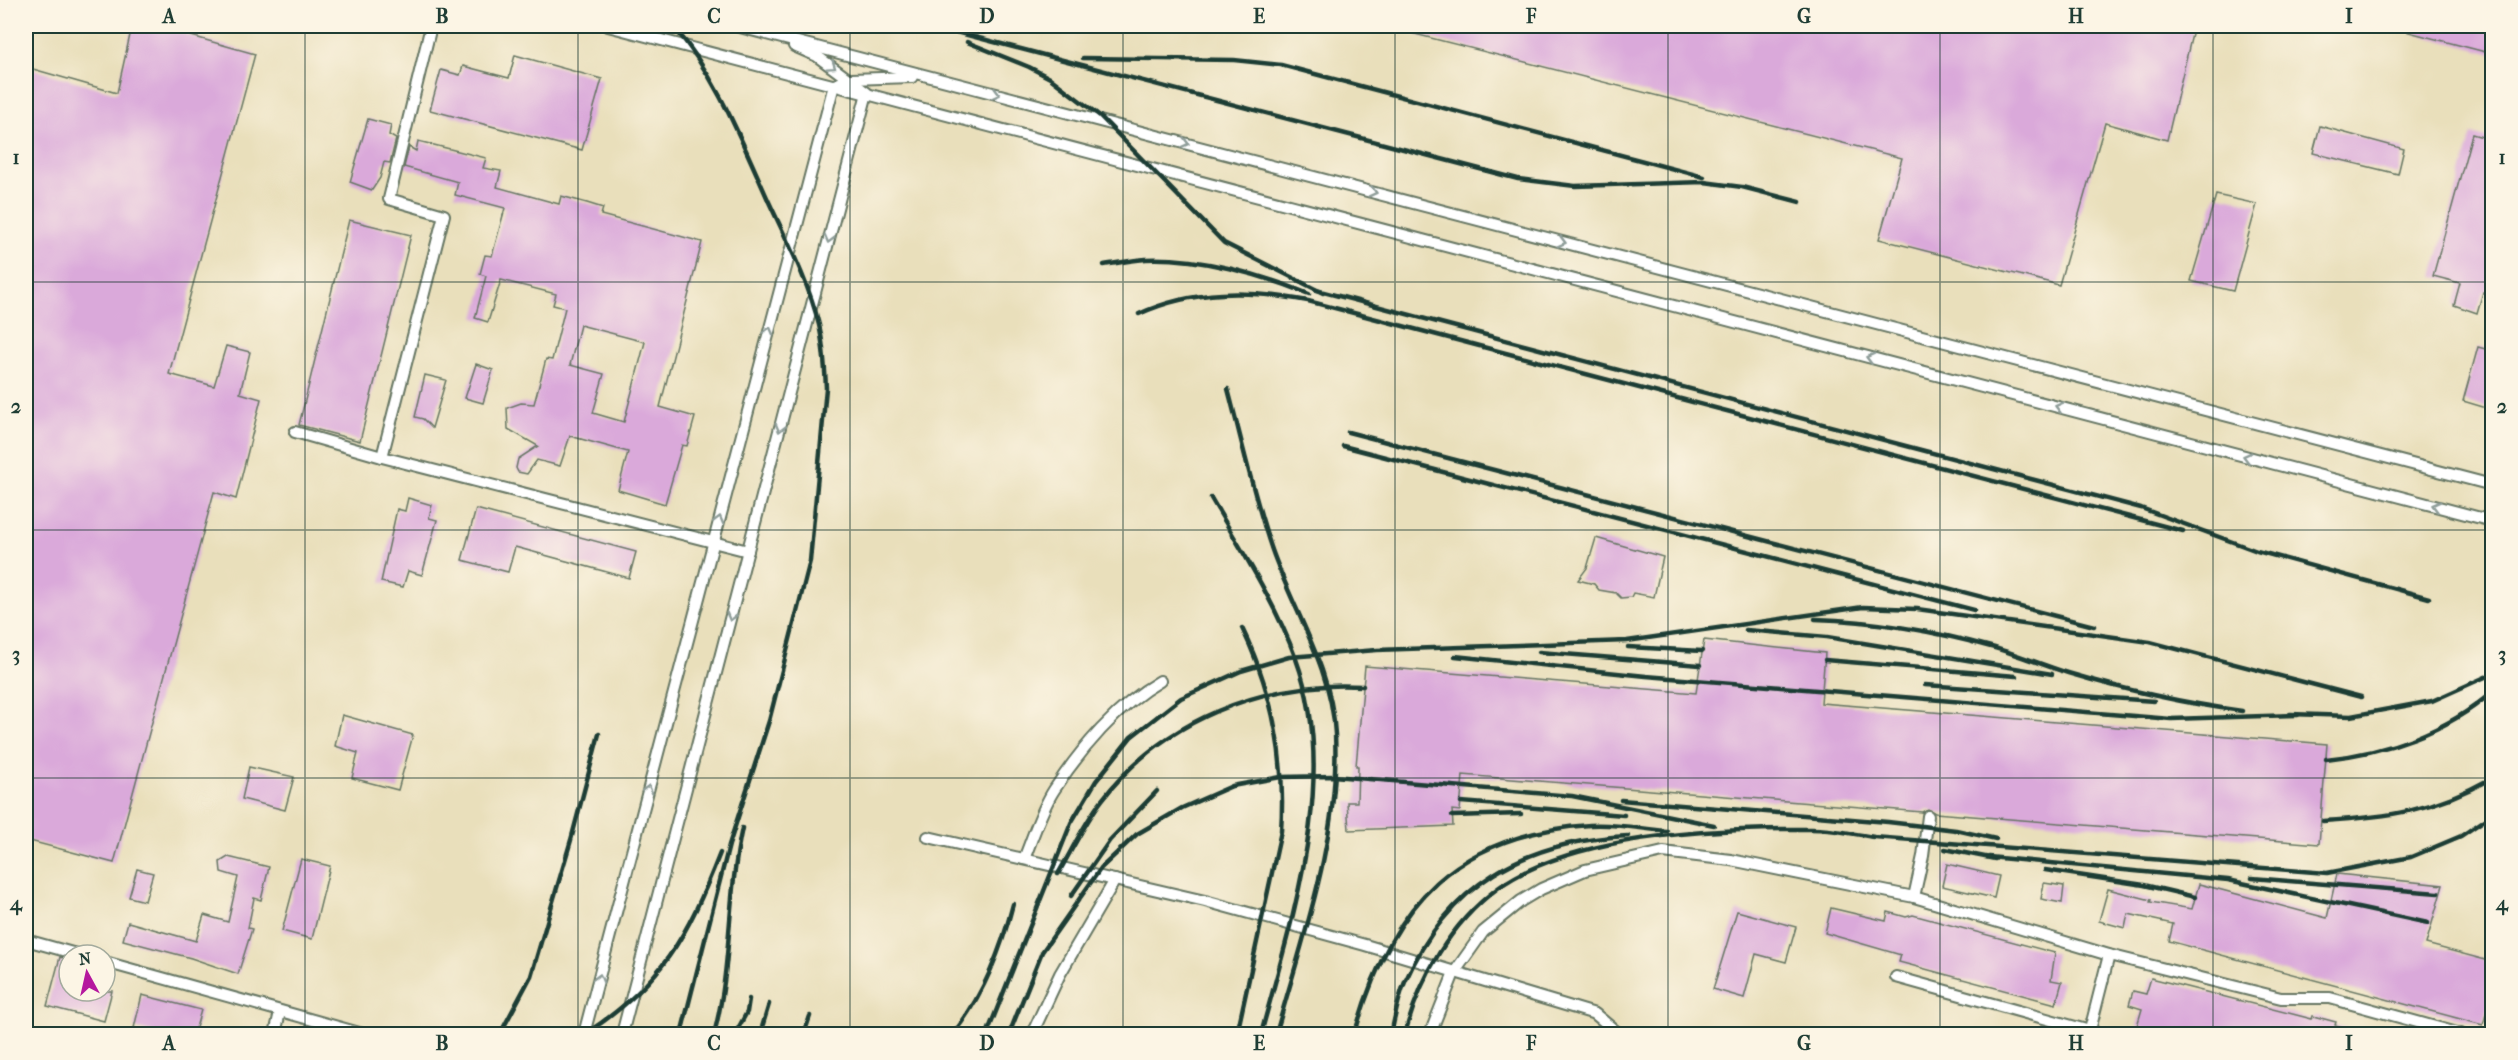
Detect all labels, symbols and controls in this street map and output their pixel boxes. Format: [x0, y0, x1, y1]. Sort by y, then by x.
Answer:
text: A [161, 5, 177, 28]
text: B [435, 5, 449, 28]
text: C [707, 5, 721, 28]
text: D [979, 5, 995, 28]
text: E [1253, 5, 1265, 28]
text: F [1525, 5, 1537, 28]
text: G [1797, 5, 1811, 28]
text: H [2068, 5, 2084, 28]
text: I [2345, 5, 2353, 28]
one-way arrow [825, 59, 836, 70]
one-way arrow [991, 86, 1001, 99]
one-way arrow [1179, 136, 1190, 148]
text: 1 [12, 146, 20, 169]
text: 1 [2498, 146, 2506, 169]
one-way arrow [1368, 185, 1378, 198]
one-way arrow [824, 233, 836, 244]
one-way arrow [1557, 234, 1567, 247]
one-way arrow [762, 326, 774, 337]
one-way arrow [1865, 352, 1875, 365]
text: 2 [11, 395, 21, 418]
text: 2 [2497, 395, 2507, 418]
one-way arrow [2054, 402, 2065, 414]
one-way arrow [775, 422, 787, 433]
one-way arrow [2243, 451, 2253, 464]
one-way arrow [2431, 501, 2441, 514]
one-way arrow [712, 515, 725, 525]
one-way arrow [726, 611, 738, 622]
text: 3 [12, 643, 20, 666]
text: 3 [2498, 643, 2506, 666]
one-way arrow [641, 785, 654, 795]
text: 4 [9, 892, 23, 916]
text: 4 [2495, 892, 2509, 916]
north arrow [57, 943, 117, 1003]
text: N [78, 948, 93, 969]
one-way arrow [591, 973, 604, 983]
text: A [161, 1032, 177, 1055]
text: B [435, 1032, 449, 1055]
text: C [707, 1032, 721, 1055]
text: D [979, 1032, 995, 1055]
text: E [1253, 1032, 1265, 1055]
text: F [1525, 1032, 1537, 1055]
text: G [1797, 1032, 1811, 1055]
text: H [2068, 1032, 2084, 1055]
text: I [2345, 1032, 2353, 1055]

